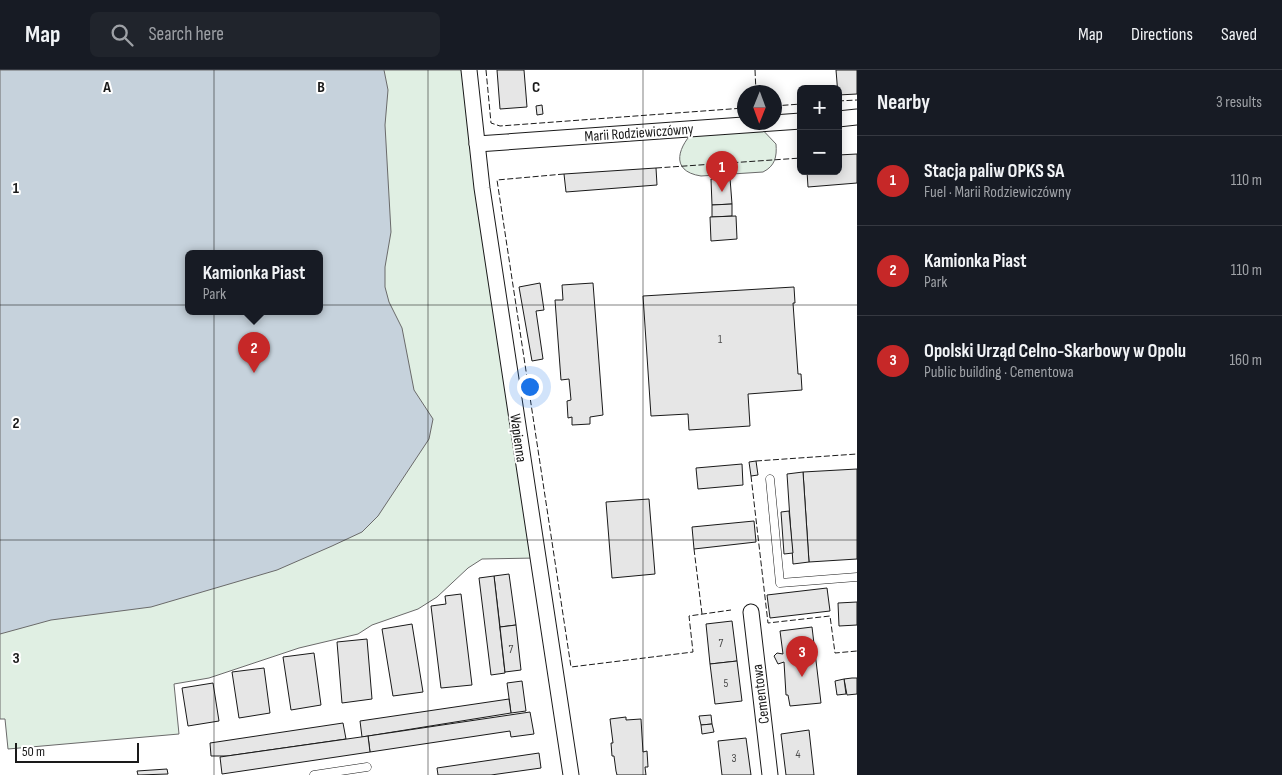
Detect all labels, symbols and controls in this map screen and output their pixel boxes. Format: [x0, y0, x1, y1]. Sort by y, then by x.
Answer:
search box [90, 12, 440, 57]
text: Map [25, 20, 60, 49]
icon: search [108, 21, 136, 49]
text: Search here [148, 23, 224, 46]
text: Map [1078, 24, 1103, 45]
text: Directions [1131, 24, 1193, 45]
text: Saved [1221, 24, 1257, 45]
text: A [102, 78, 111, 97]
text: B [317, 78, 325, 97]
text: C [532, 78, 540, 97]
north arrow [737, 85, 782, 130]
map controls [797, 85, 842, 175]
button: + [797, 85, 842, 130]
text: Nearby [877, 90, 930, 115]
text: 3 results [1216, 93, 1262, 112]
street label: Marii Rodziewiczówny [584, 120, 694, 146]
button: − [797, 130, 842, 175]
pin: 1 [706, 151, 738, 192]
text: Stacja paliw OPKS SA [924, 160, 1064, 183]
text: 1 [890, 171, 896, 190]
text: 110 m [1231, 171, 1262, 190]
text: 1 [13, 179, 20, 198]
text: Fuel · Marii Rodziewiczówny [924, 183, 1071, 202]
popup [185, 250, 323, 315]
text: Kamionka Piast [924, 250, 1027, 273]
text: 2 [889, 261, 897, 280]
text: 110 m [1231, 261, 1262, 280]
text: Kamionka Piast [203, 262, 305, 285]
text: Park [924, 273, 947, 292]
text: Park [203, 285, 226, 304]
pin: 2 [238, 332, 270, 373]
house number: 1 [718, 332, 723, 347]
text: Opolski Urząd Celno-Skarbowy w Opolu [924, 340, 1186, 363]
text: 3 [889, 351, 897, 370]
text: 160 m [1229, 351, 1262, 370]
text: Public building · Cementowa [924, 363, 1074, 382]
your location [517, 374, 543, 400]
street label: Wapienna [505, 413, 531, 464]
text: 2 [12, 414, 20, 433]
house number: 7 [719, 636, 724, 651]
pin: 3 [786, 636, 818, 677]
house number: 7 [509, 642, 514, 657]
text: 3 [12, 649, 20, 668]
street label: Cementowa [748, 663, 774, 725]
house number: 5 [724, 676, 729, 691]
scale bar [15, 740, 139, 763]
text: 50 m [22, 743, 45, 760]
house number: 4 [795, 747, 801, 762]
house number: 3 [731, 751, 737, 766]

